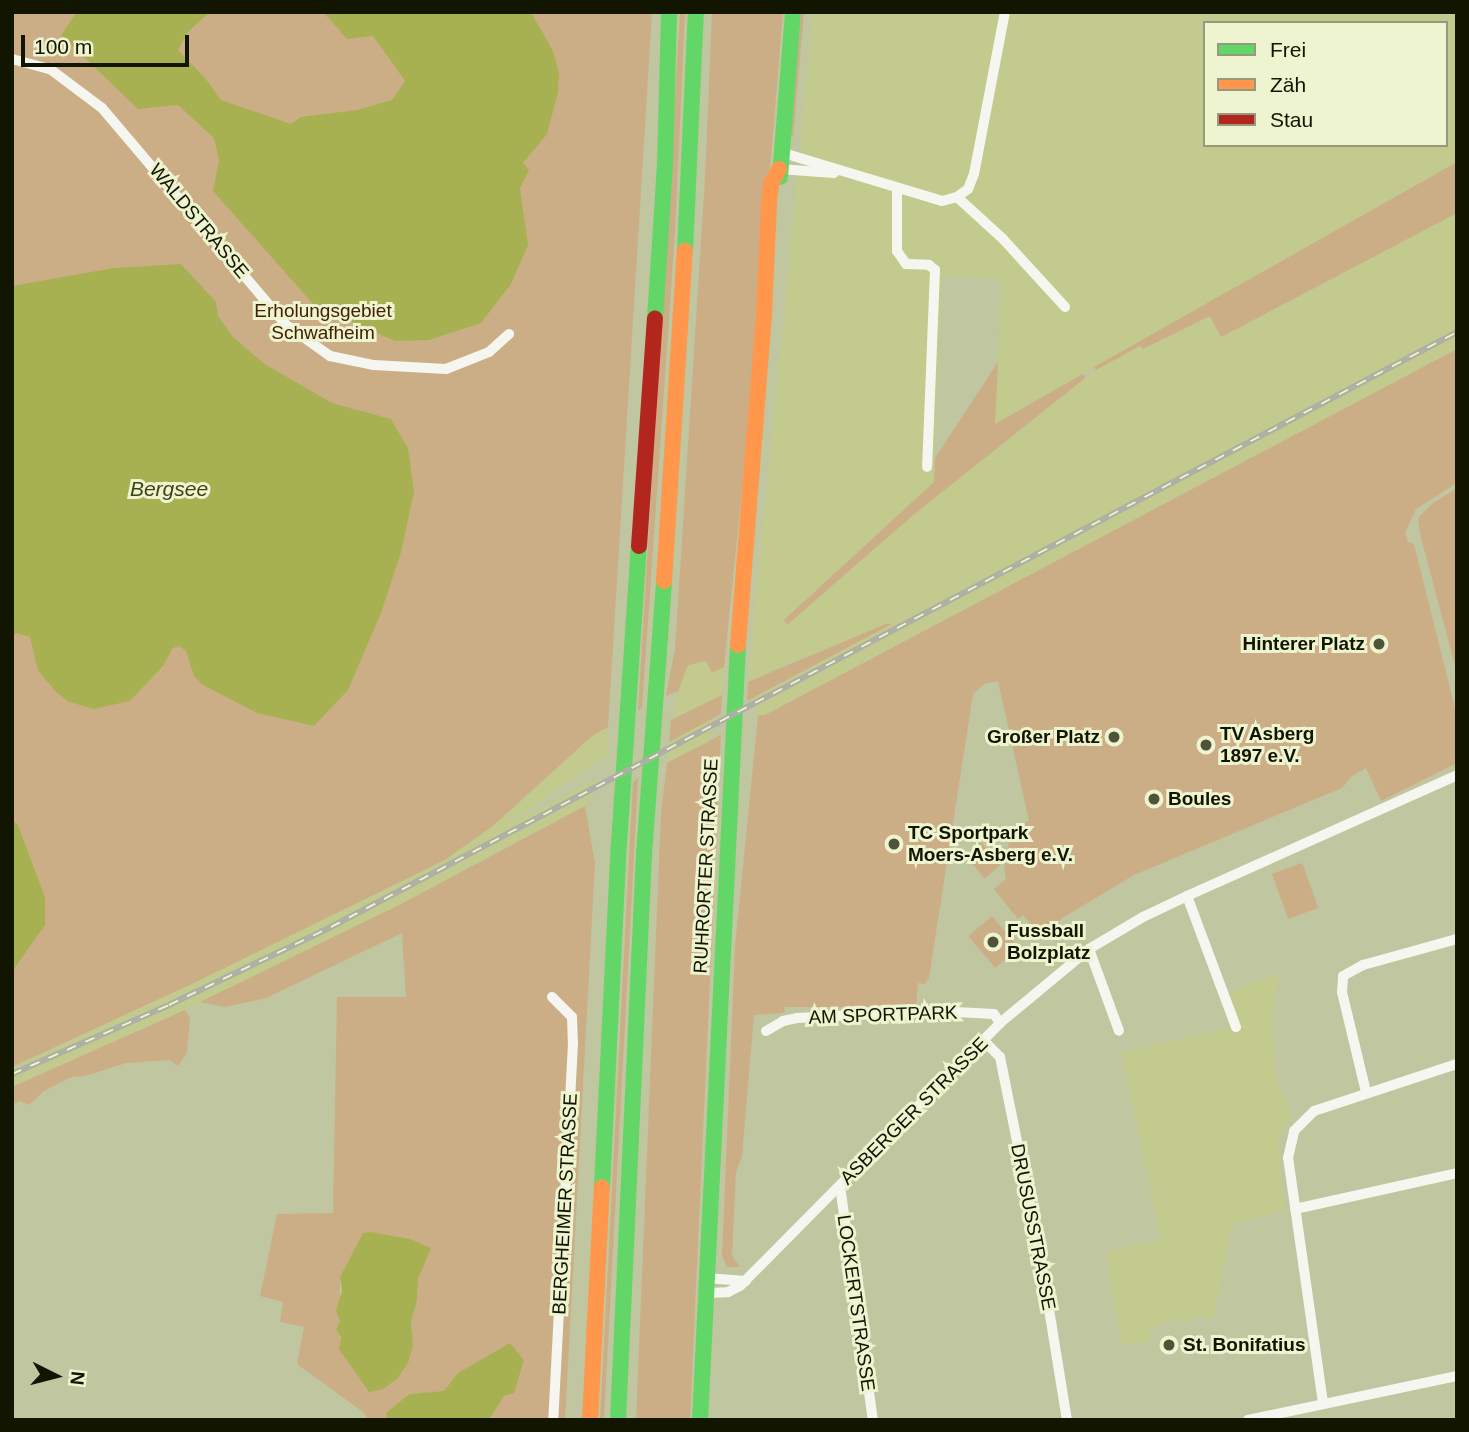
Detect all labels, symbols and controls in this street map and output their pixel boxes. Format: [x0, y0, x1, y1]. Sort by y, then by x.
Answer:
scale bar [24, 21, 192, 65]
legend [1203, 21, 1448, 147]
text: 100 m [34, 35, 92, 58]
text: Frei [1270, 38, 1306, 61]
text: Zäh [1270, 73, 1306, 96]
text: Stau [1270, 108, 1313, 131]
street label: WALDSTRASSE [144, 159, 254, 283]
park label: Erholungsgebiet Schwafheim [254, 300, 392, 344]
water label: Bergsee [130, 476, 208, 502]
place label: Hinterer Platz [1243, 633, 1365, 655]
marker: Hinterer Platz [1371, 636, 1387, 652]
place label: TV Asberg 1897 e.V. [1220, 723, 1315, 767]
place label: Großer Platz [987, 726, 1100, 748]
marker: Großer Platz [1106, 729, 1122, 745]
marker: TV Asberg 1897 e.V. [1198, 737, 1214, 753]
street label: RUHRORTER STRASSE [689, 758, 723, 974]
place label: Boules [1168, 788, 1231, 810]
marker: Boules [1146, 791, 1162, 807]
place label: TC Sportpark Moers-Asberg e.V. [908, 822, 1073, 866]
marker: TC Sportpark Moers-Asberg e.V. [886, 836, 902, 852]
place label: Fussball Bolzplatz [1007, 920, 1090, 964]
marker: Fussball Bolzplatz [985, 934, 1001, 950]
street label: AM SPORTPARK [808, 1001, 958, 1029]
street label: ASBERGER STRASSE [835, 1032, 993, 1190]
street label: BERGHEIMER STRASSE [548, 1093, 582, 1315]
street label: DRUSUSSTRASSE [1006, 1142, 1060, 1312]
street label: LOCKERTSTRASSE [832, 1213, 880, 1393]
place label: St. Bonifatius [1183, 1334, 1305, 1356]
marker: St. Bonifatius [1161, 1337, 1177, 1353]
north arrow [21, 1341, 91, 1411]
text: N [66, 1370, 89, 1386]

